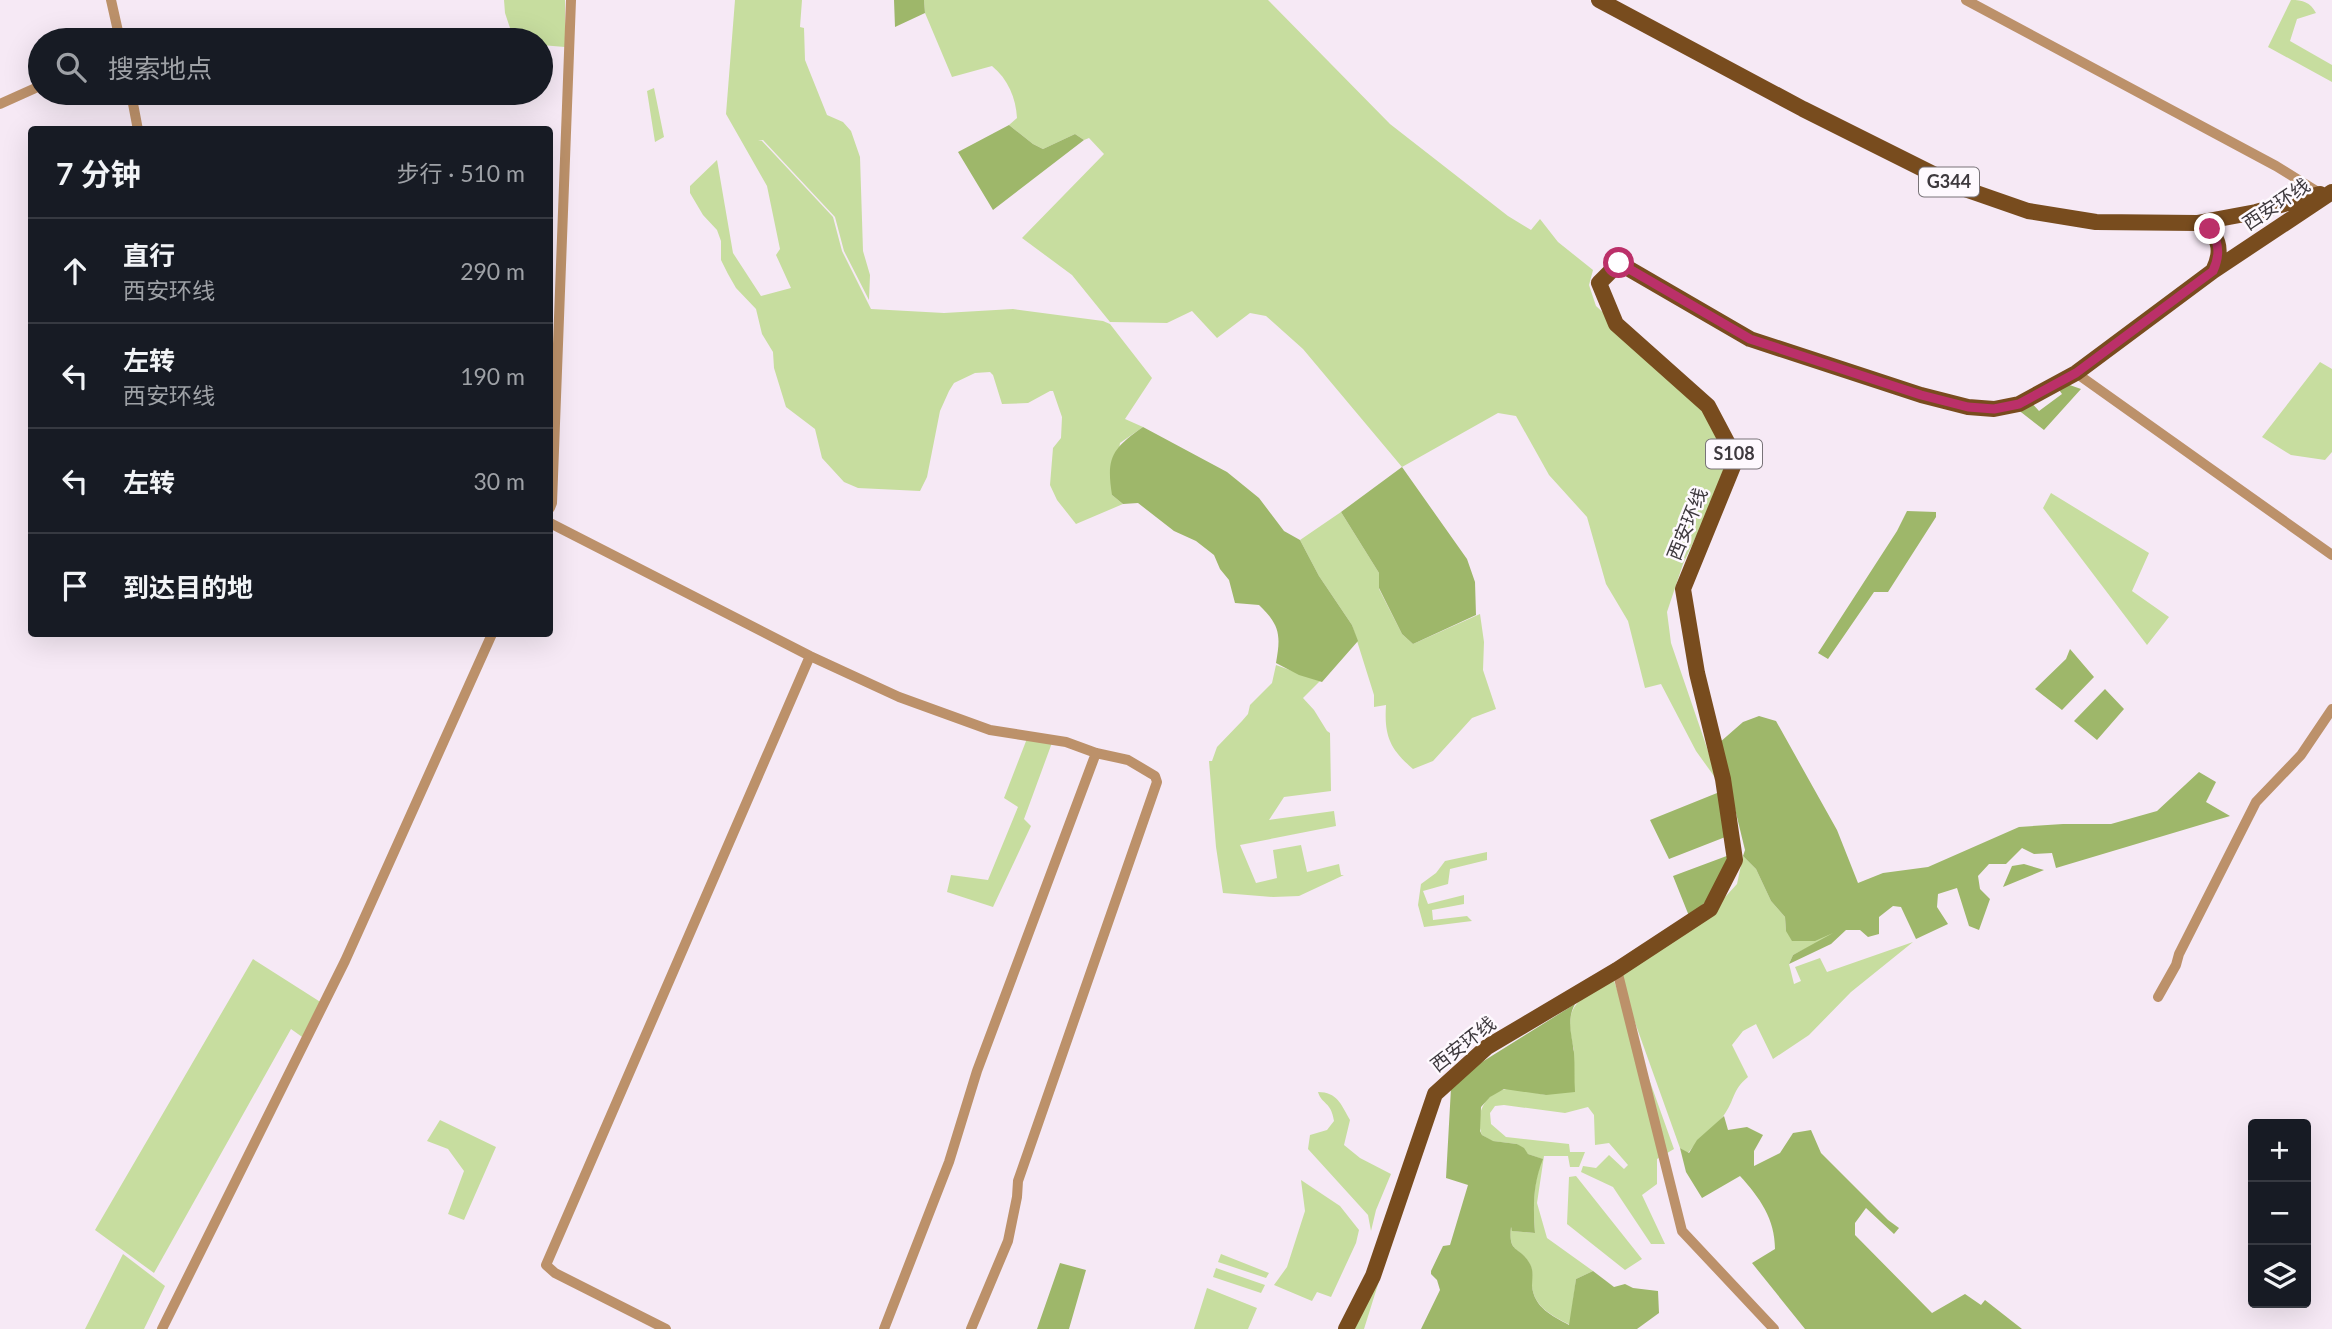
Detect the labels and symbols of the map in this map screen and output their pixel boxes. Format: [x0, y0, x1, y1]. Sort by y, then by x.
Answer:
road number: G344 [1919, 168, 1979, 196]
street label: 西安环线 [2238, 173, 2314, 234]
route end [2194, 213, 2225, 244]
route start [1603, 247, 1634, 278]
road number: S108 [1706, 440, 1762, 468]
street label: 西安环线 [1662, 484, 1711, 563]
street label: 西安环线 [1426, 1011, 1500, 1076]

